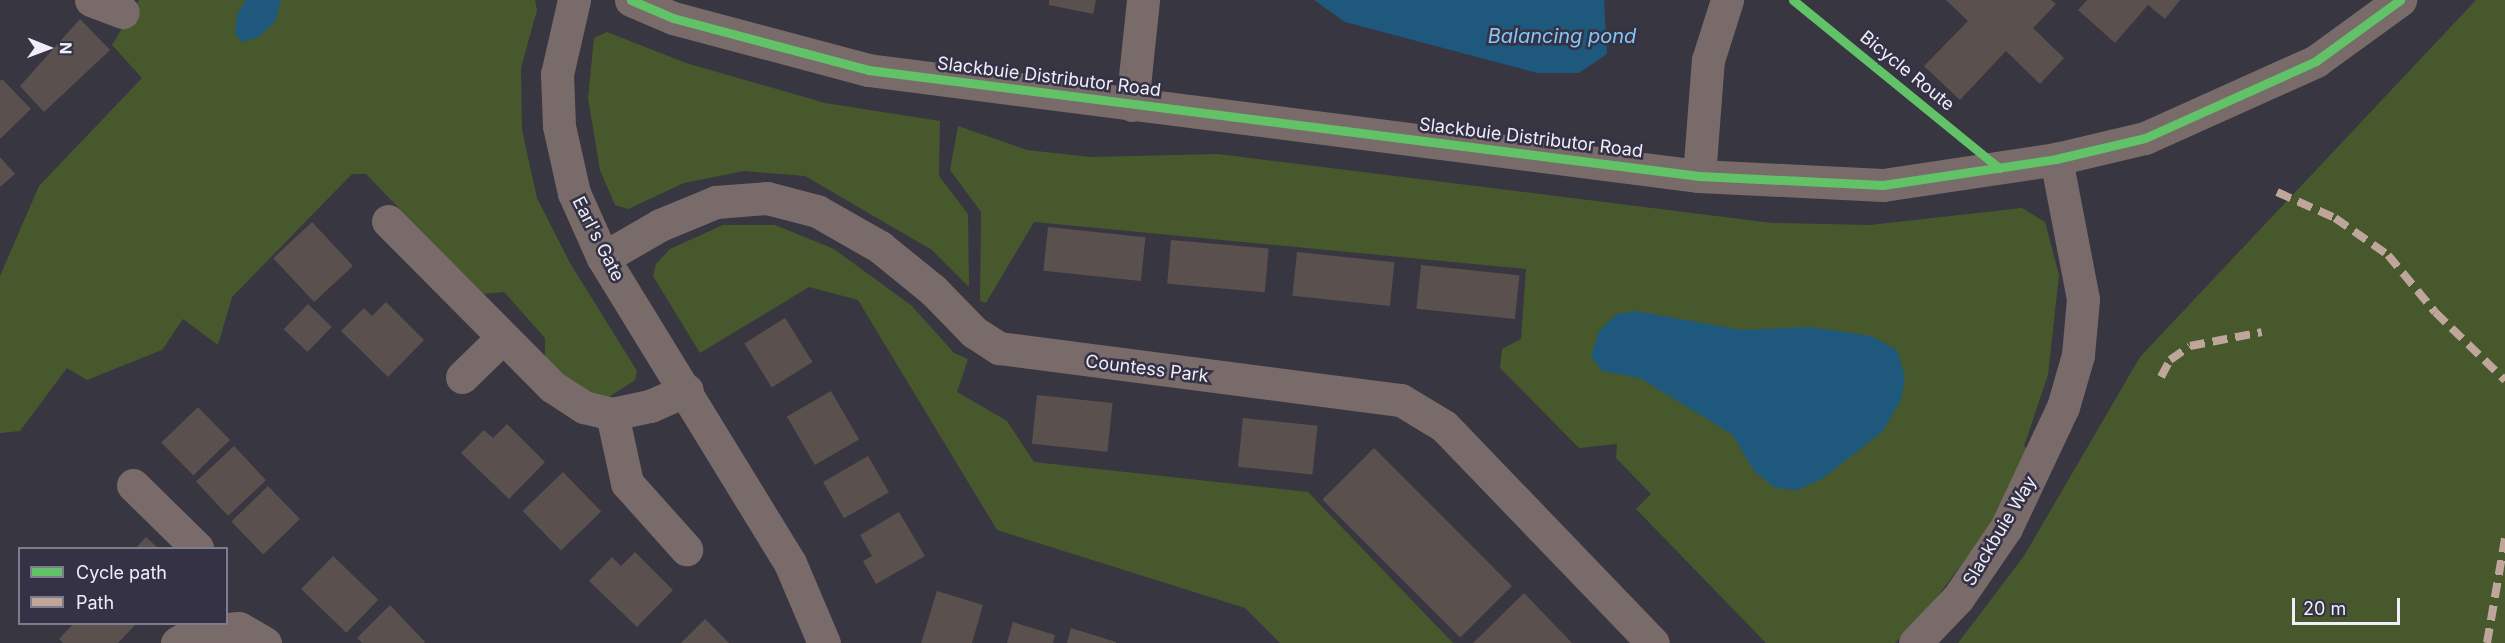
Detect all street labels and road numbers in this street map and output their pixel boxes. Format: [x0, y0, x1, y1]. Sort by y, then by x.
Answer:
street label: Bicycle Route [1856, 26, 1958, 116]
street label: Slackbuie Distributor Road [936, 53, 1162, 101]
street label: Slackbuie Distributor Road [1418, 114, 1644, 162]
street label: Earl's Gate [567, 193, 629, 285]
street label: Countess Park [1084, 351, 1210, 387]
street label: Slackbuie Way [1959, 472, 2041, 590]

